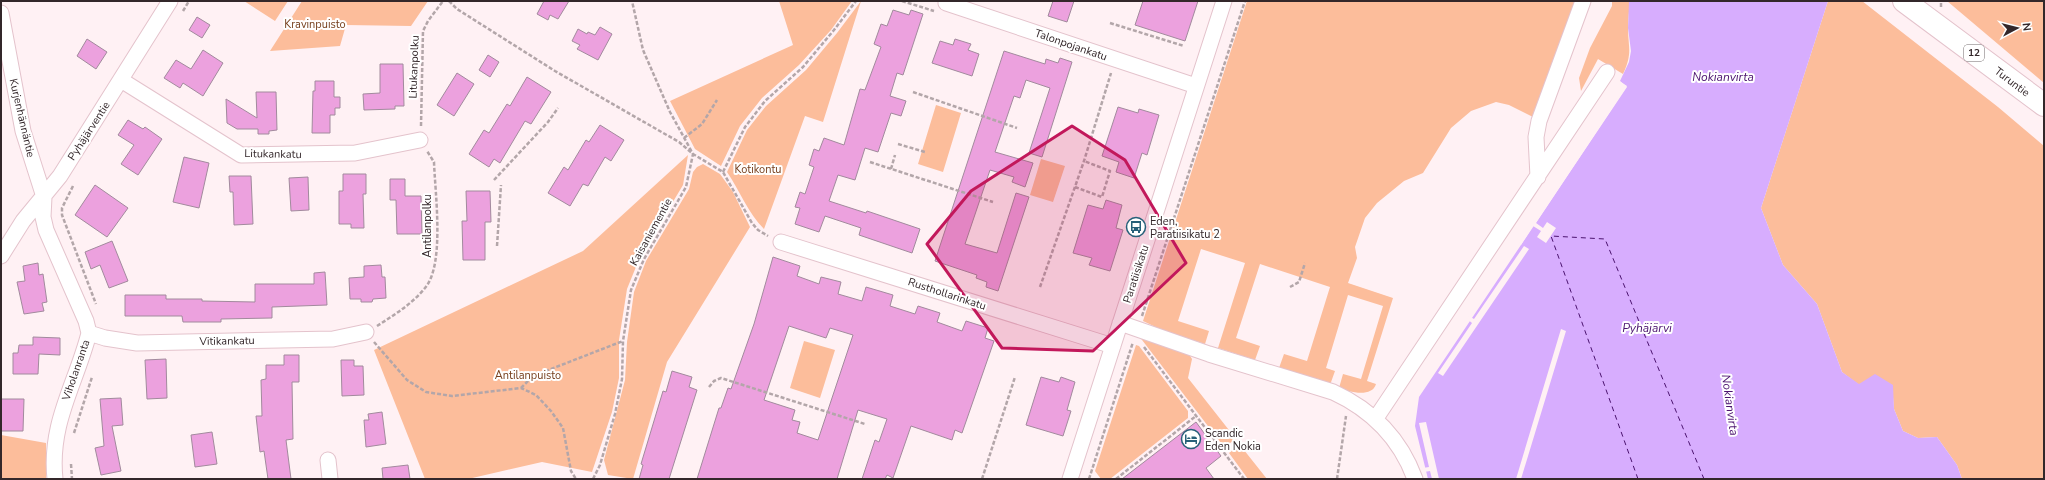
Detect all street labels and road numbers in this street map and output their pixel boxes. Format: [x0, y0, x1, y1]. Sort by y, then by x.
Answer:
street label: Talonpojankatu [1033, 26, 1109, 64]
street label: Litukanpolku [405, 35, 423, 99]
road number: 12 [1964, 45, 1984, 61]
street label: Turuntie [1991, 64, 2033, 100]
street label: Kurjenhännäntie [6, 77, 38, 159]
street label: Pyhäjärventie [64, 99, 114, 163]
street label: Litukankatu [244, 146, 302, 162]
street label: Antilanpolku [420, 194, 435, 258]
street label: Kaisaniementie [626, 196, 676, 268]
street label: Paratiisikatu [1120, 243, 1152, 305]
street label: Rusthollarinkatu [906, 274, 988, 314]
street label: Vitikankatu [198, 333, 255, 349]
street label: Viholanranta [58, 337, 93, 403]

